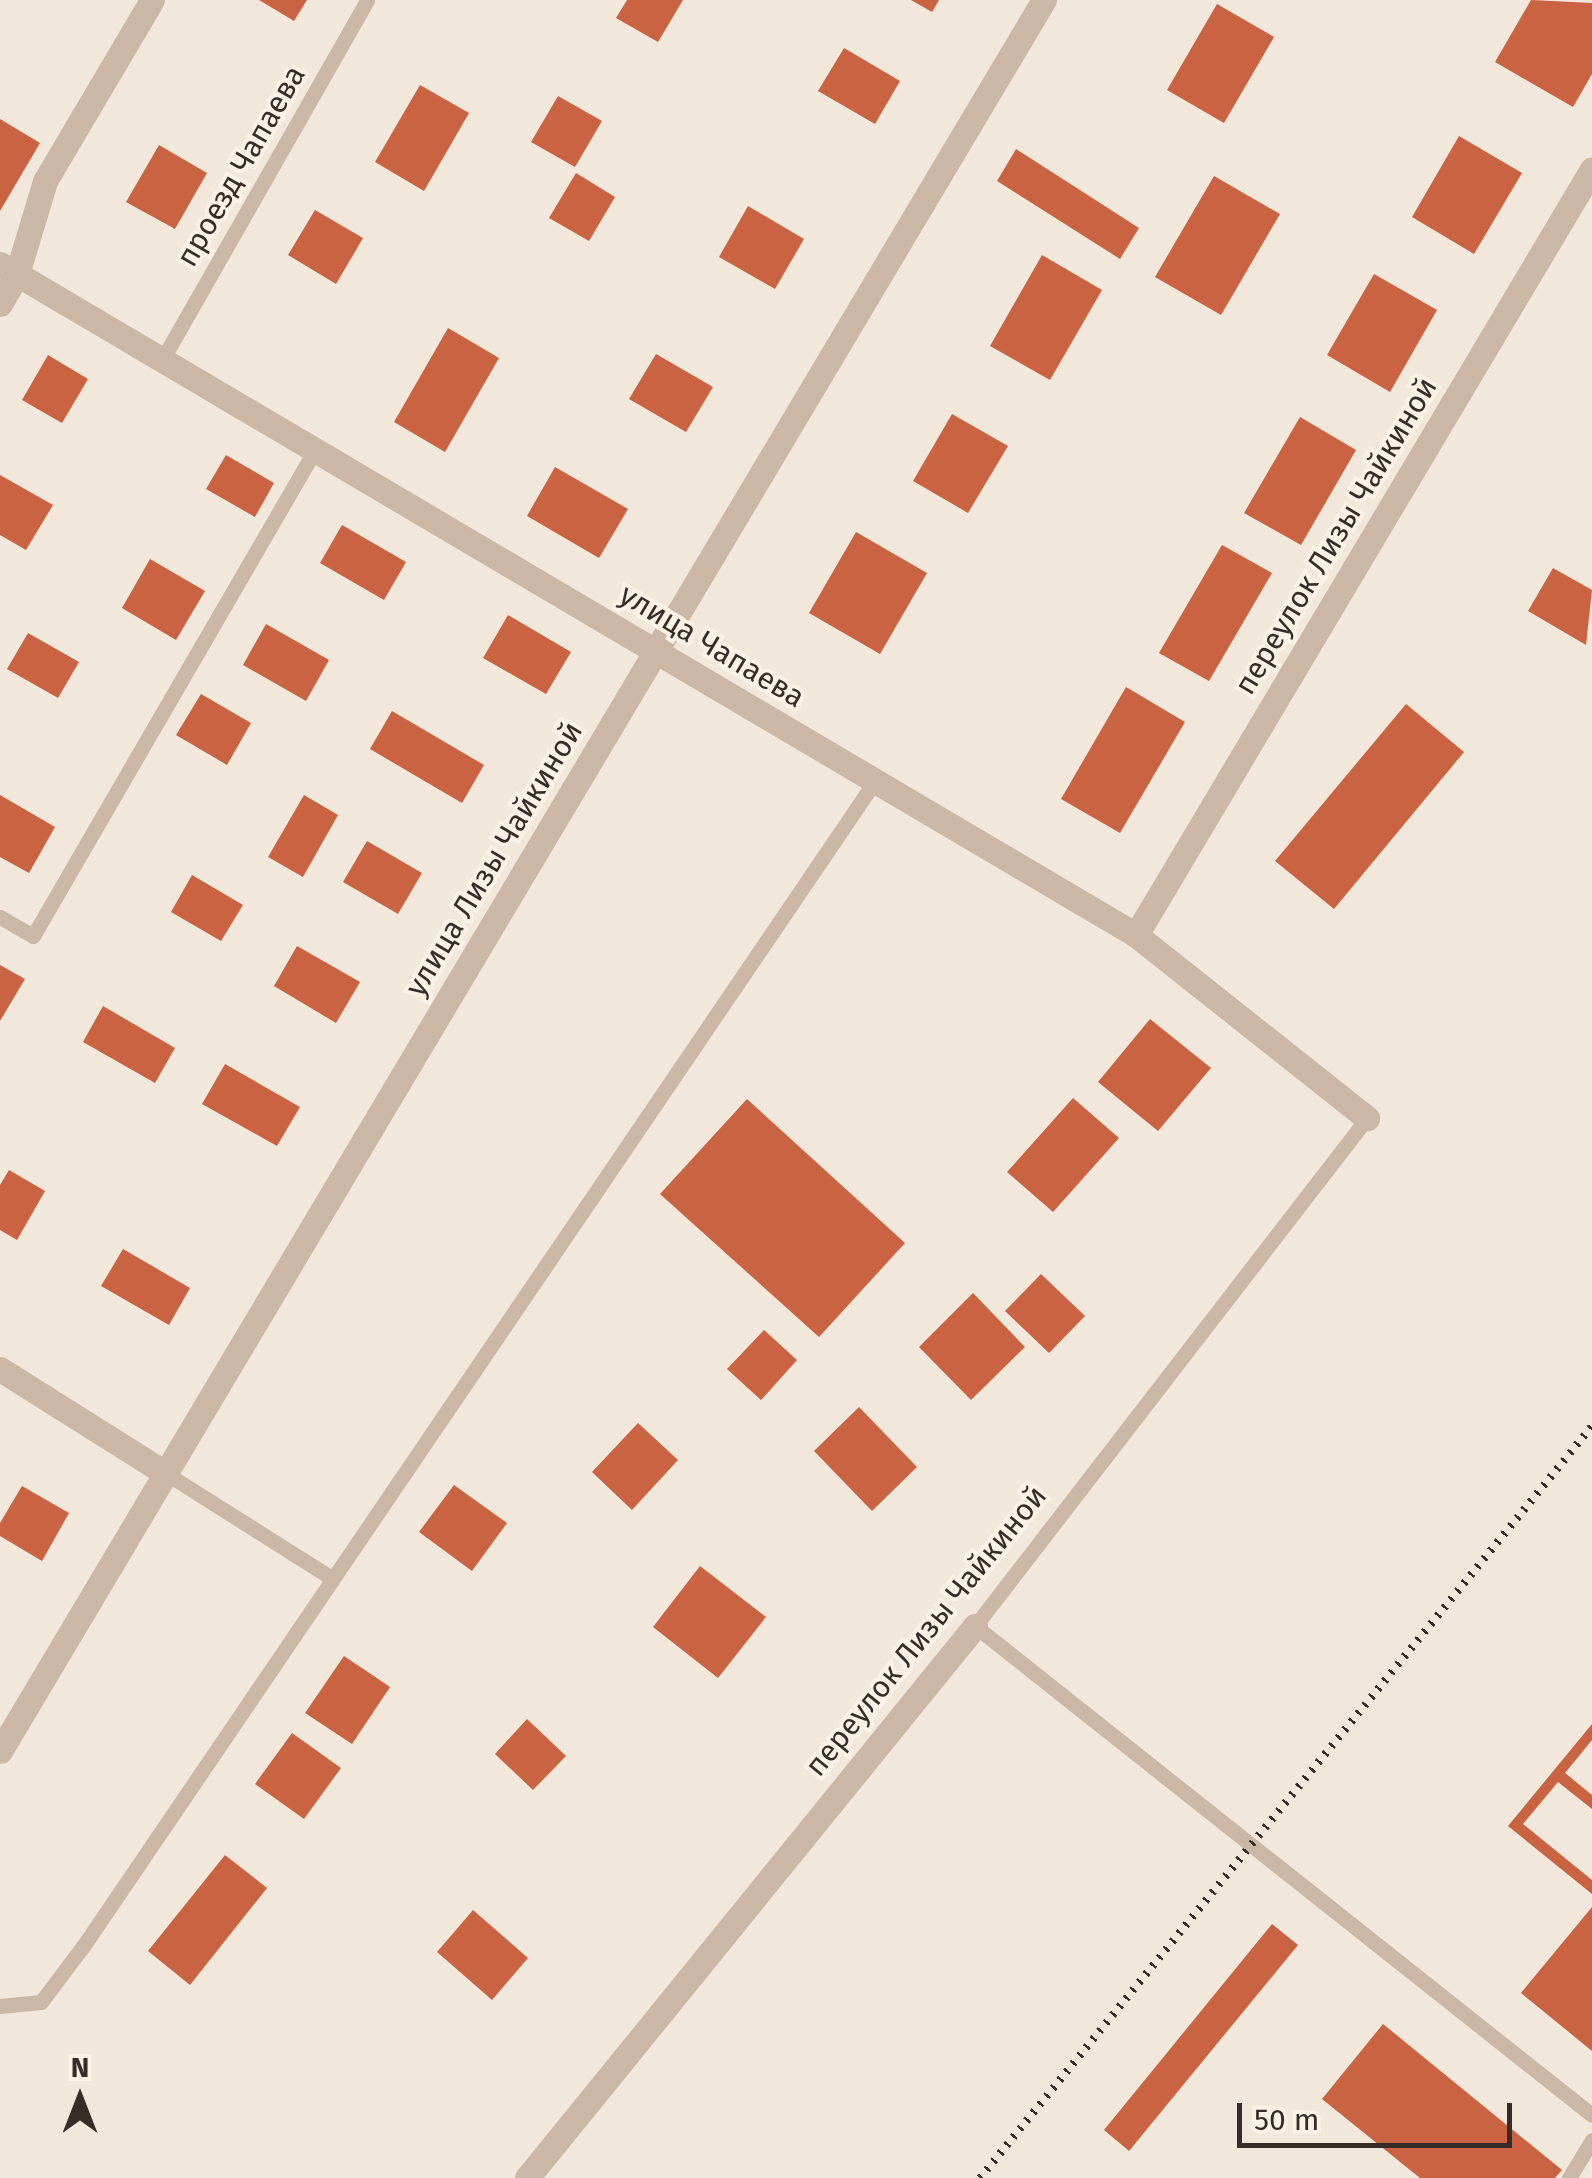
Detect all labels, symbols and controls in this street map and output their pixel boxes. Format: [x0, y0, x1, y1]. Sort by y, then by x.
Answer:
street label: проезд Чапаева [169, 59, 313, 273]
street label: переулок Лизы Чайкиной [1227, 371, 1445, 701]
street label: улица Чапаева [613, 577, 811, 715]
street label: улица Лизы Чайкиной [398, 715, 590, 1003]
street label: переулок Лизы Чайкиной [798, 1479, 1054, 1783]
north arrow [30, 2048, 130, 2148]
text: N [71, 2051, 89, 2084]
scale bar [1242, 2083, 1517, 2145]
text: 50 m [1254, 2102, 1319, 2138]

